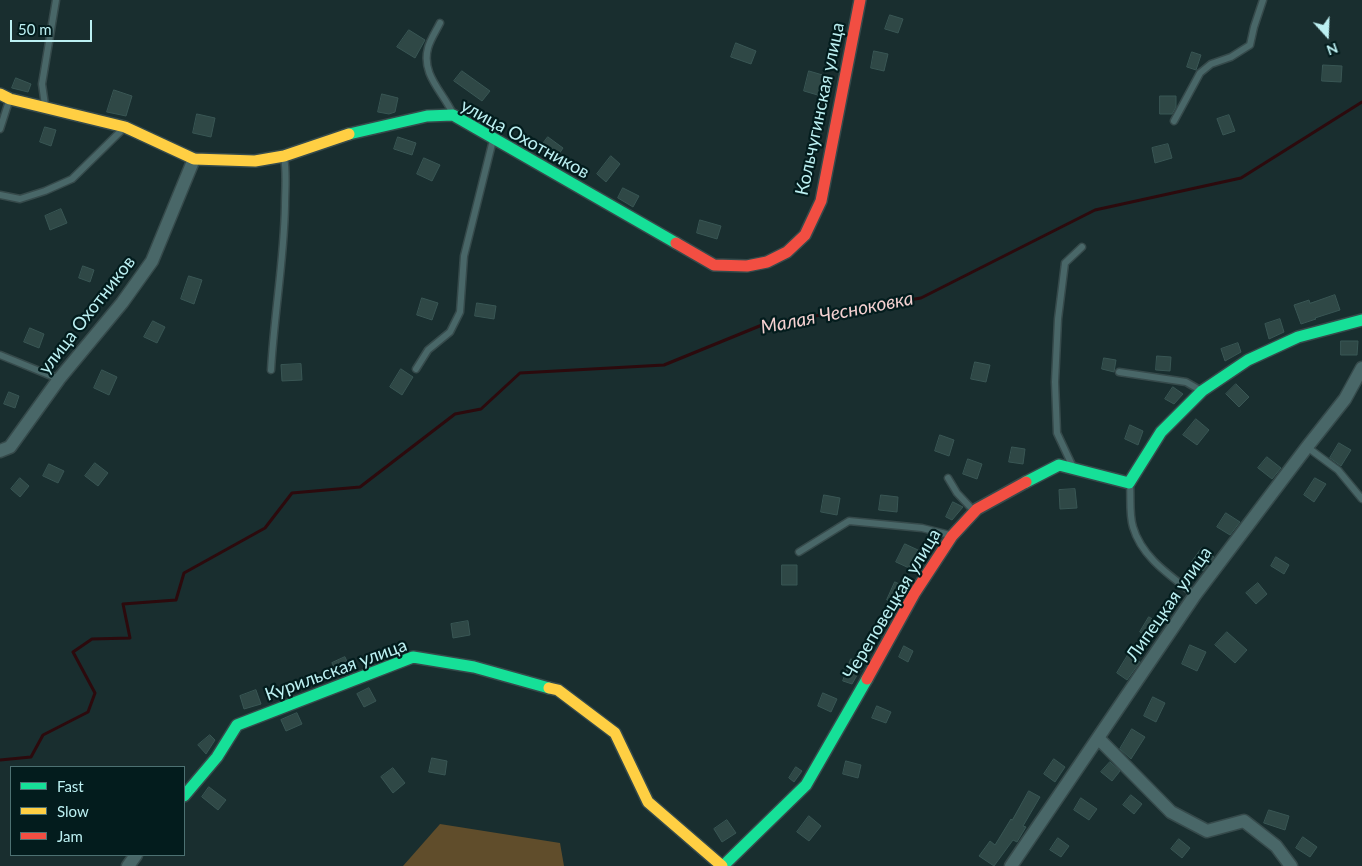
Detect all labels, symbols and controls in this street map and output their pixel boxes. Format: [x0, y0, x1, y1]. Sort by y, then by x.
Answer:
scale bar [12, 10, 95, 42]
north arrow [1302, 10, 1352, 60]
text: 50 m [18, 20, 52, 38]
street label: Кольчугинская улица [791, 21, 849, 197]
text: N [1324, 40, 1340, 59]
street label: улица Охотников [457, 95, 593, 183]
street label: улица Охотников [34, 252, 140, 378]
water label: Малая Чесноковка [759, 287, 915, 339]
street label: Череповецкая улица [839, 525, 945, 683]
street label: Липецкая улица [1122, 543, 1216, 665]
street label: Курильская улица [262, 634, 410, 706]
legend [10, 766, 185, 856]
text: Fast [57, 777, 84, 795]
text: Slow [57, 802, 89, 820]
text: Jam [57, 827, 83, 845]

